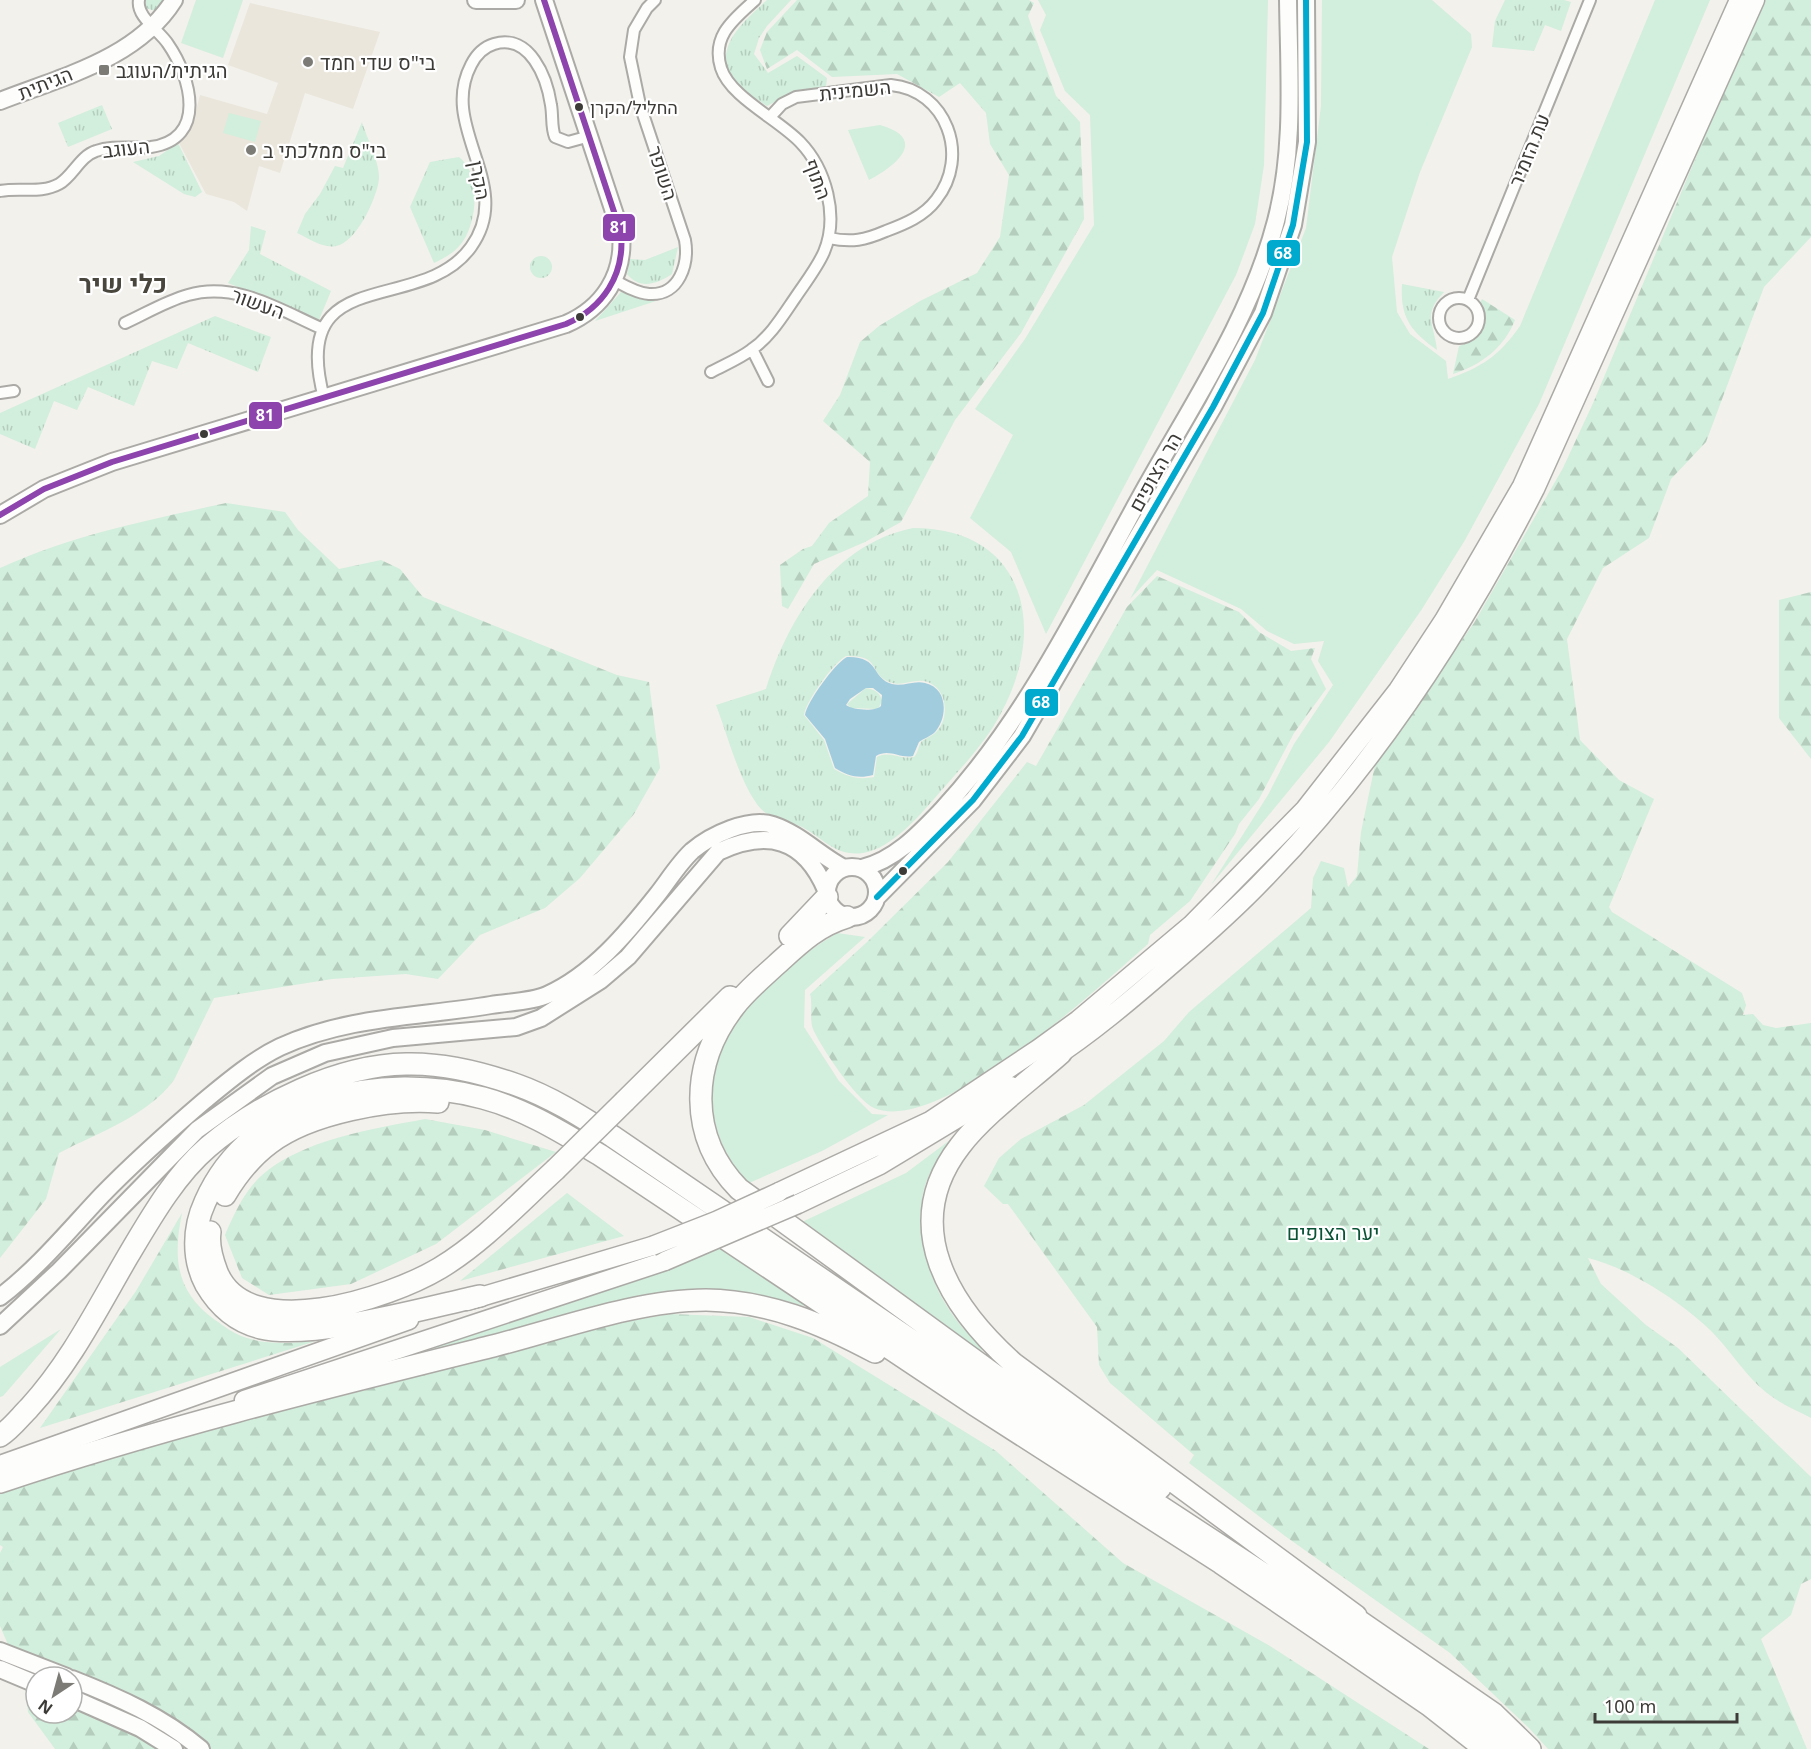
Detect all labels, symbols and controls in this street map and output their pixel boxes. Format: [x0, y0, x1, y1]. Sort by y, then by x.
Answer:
place label: בי"ס שדי חמד [320, 49, 436, 76]
marker: בי"ס שדי חמד [301, 55, 315, 69]
place label: הגיתית/העוגב [116, 57, 227, 84]
street label: הגיתית [14, 60, 76, 106]
marker: הגיתית/העוגב [97, 63, 111, 77]
street label: השמינית [818, 73, 892, 107]
place label: החליל/הקרן [590, 95, 678, 119]
marker: החליל/הקרן [573, 101, 585, 113]
street label: עת הזמיר [1502, 109, 1556, 191]
street label: העוגב [101, 132, 151, 164]
place label: בי"ס ממלכתי ב [263, 137, 387, 164]
street label: השופר [642, 142, 684, 204]
marker: בי"ס ממלכתי ב [244, 143, 258, 157]
street label: התוף [798, 155, 838, 203]
street label: הקרן [463, 158, 497, 202]
line badge: 81 [602, 213, 636, 242]
text: 81 [610, 216, 628, 238]
line badge: 68 [1266, 239, 1301, 267]
text: 68 [1274, 242, 1292, 264]
district label: כלי שיר [79, 265, 167, 301]
street label: העשור [228, 281, 288, 325]
unlabelled marker [574, 311, 586, 323]
line badge: 81 [248, 401, 283, 430]
text: 81 [256, 404, 274, 426]
unlabelled marker [198, 428, 210, 440]
street label: הר הצופים [1122, 428, 1188, 516]
line badge: 68 [1024, 688, 1059, 717]
text: 68 [1032, 691, 1050, 713]
unlabelled marker [897, 865, 909, 877]
park label: יער הצופים [1287, 1219, 1379, 1246]
north arrow [24, 1665, 84, 1725]
scale bar [1595, 1686, 1738, 1724]
text: N [33, 1694, 57, 1720]
text: 100 m [1604, 1694, 1656, 1718]

